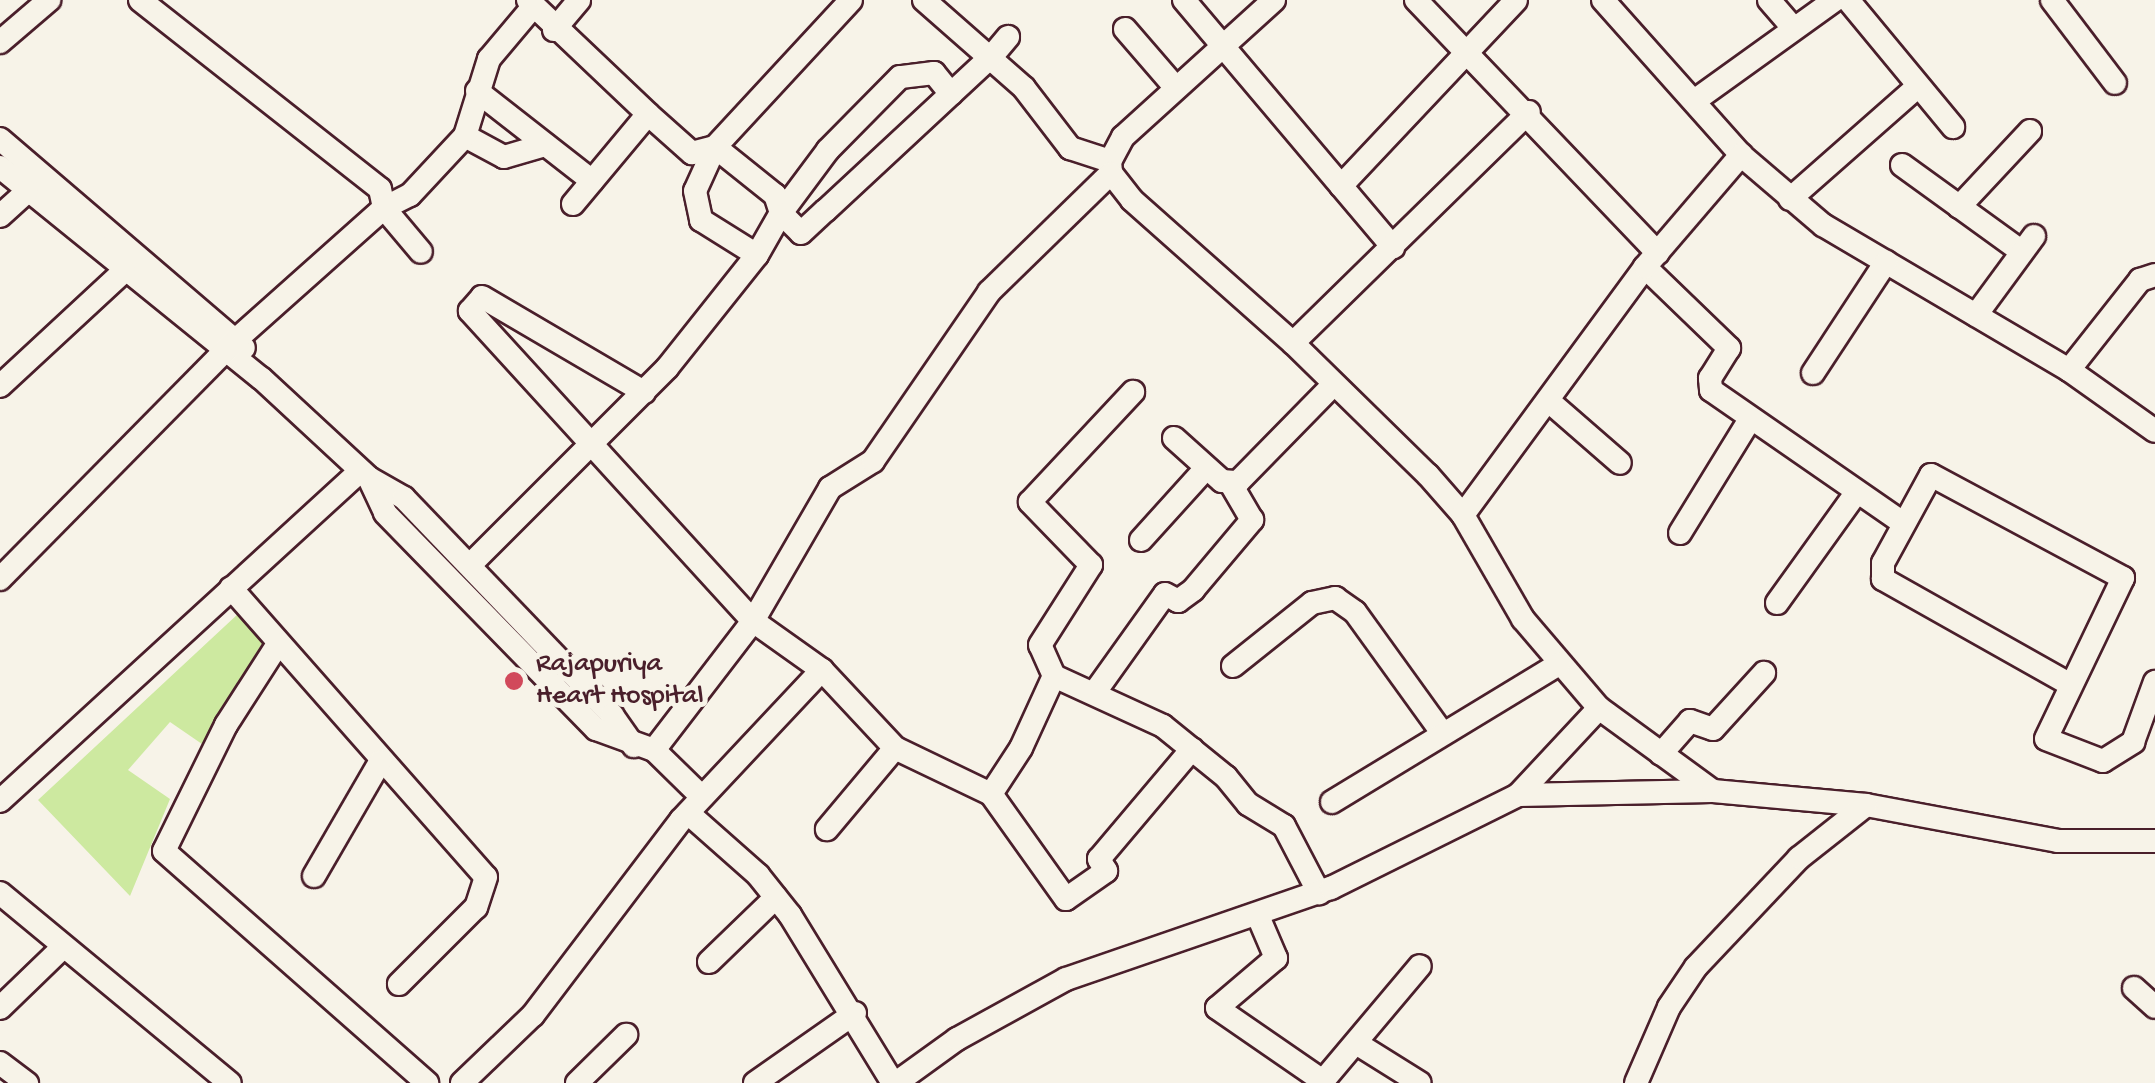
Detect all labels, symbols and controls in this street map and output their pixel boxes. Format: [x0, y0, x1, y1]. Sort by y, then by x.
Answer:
place label: Rajapuriya Heart Hospital [536, 648, 704, 714]
marker: Rajapuriya Heart Hospital [501, 668, 527, 694]

